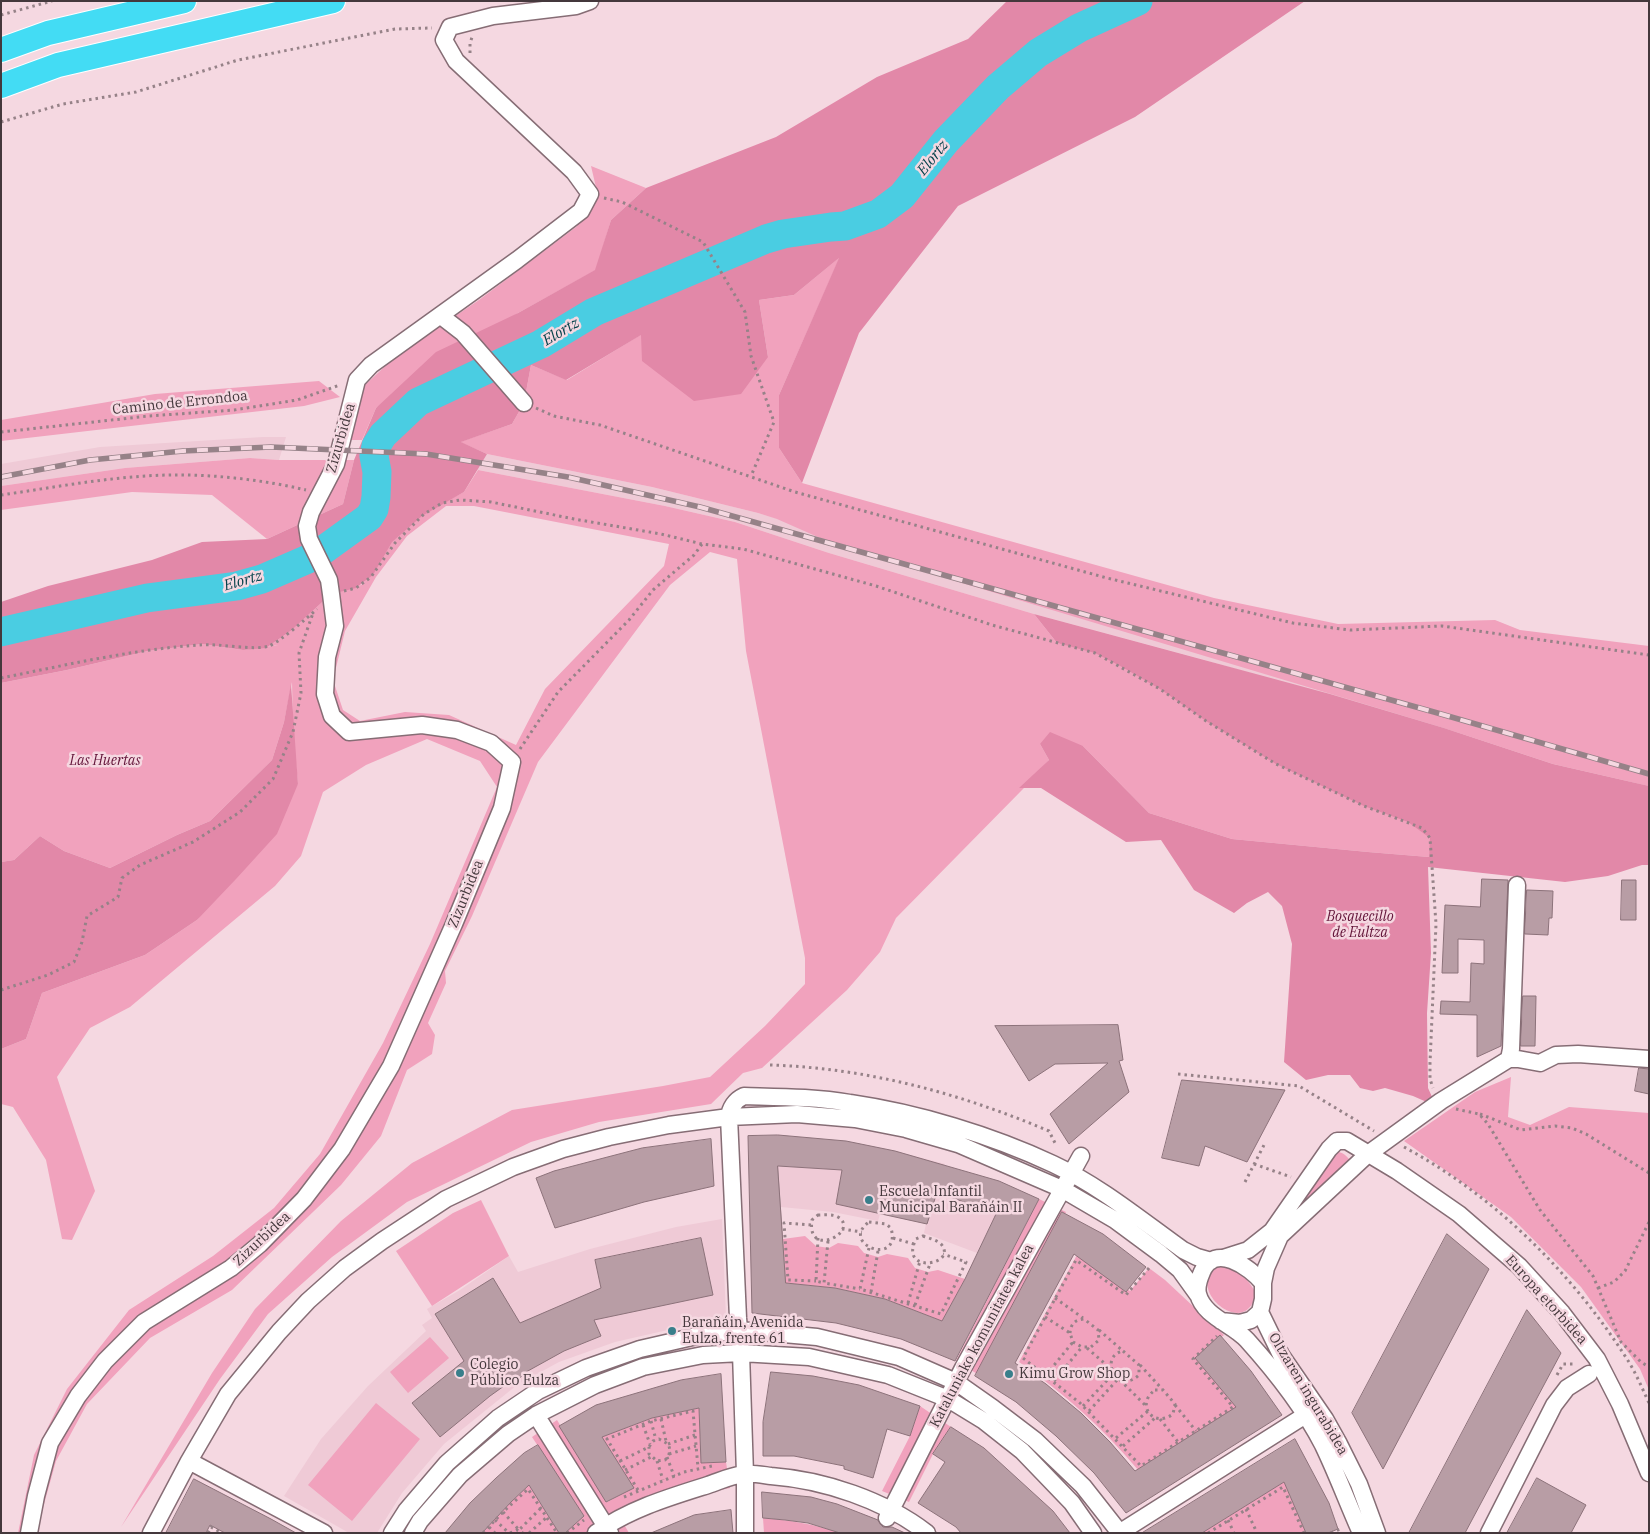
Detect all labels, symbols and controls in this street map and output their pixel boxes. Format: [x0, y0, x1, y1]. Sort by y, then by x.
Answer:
water label: Elortz [914, 137, 952, 179]
water label: Elortz [540, 314, 582, 350]
street label: Camino de Errondoa [111, 388, 249, 418]
street label: Zizurbidea [323, 401, 359, 475]
water label: Elortz [222, 567, 264, 595]
park label: Las Huertas [69, 753, 141, 769]
street label: Zizurbidea [445, 858, 487, 930]
park label: Bosquecillo de Eultza [1326, 909, 1394, 942]
place label: Escuela Infantil Municipal Barañáin II [879, 1184, 1022, 1216]
marker: Escuela Infantil Municipal Barañáin II [863, 1194, 875, 1206]
street label: Zizurbidea [230, 1208, 294, 1270]
street label: Kataluniako komunitatea kalea [926, 1241, 1038, 1431]
street label: Europa etorbidea [1501, 1252, 1591, 1348]
place label: Barañáin, Avenida Eulza, frente 61 [682, 1315, 804, 1348]
marker: Barañáin, Avenida Eulza, frente 61 [666, 1325, 678, 1337]
street label: Oltzaren ingurabidea [1265, 1330, 1351, 1458]
place label: Colegio Público Eulza [470, 1357, 559, 1390]
place label: Kimu Grow Shop [1019, 1366, 1130, 1382]
marker: Colegio Público Eulza [454, 1367, 466, 1379]
marker: Kimu Grow Shop [1003, 1368, 1015, 1380]

